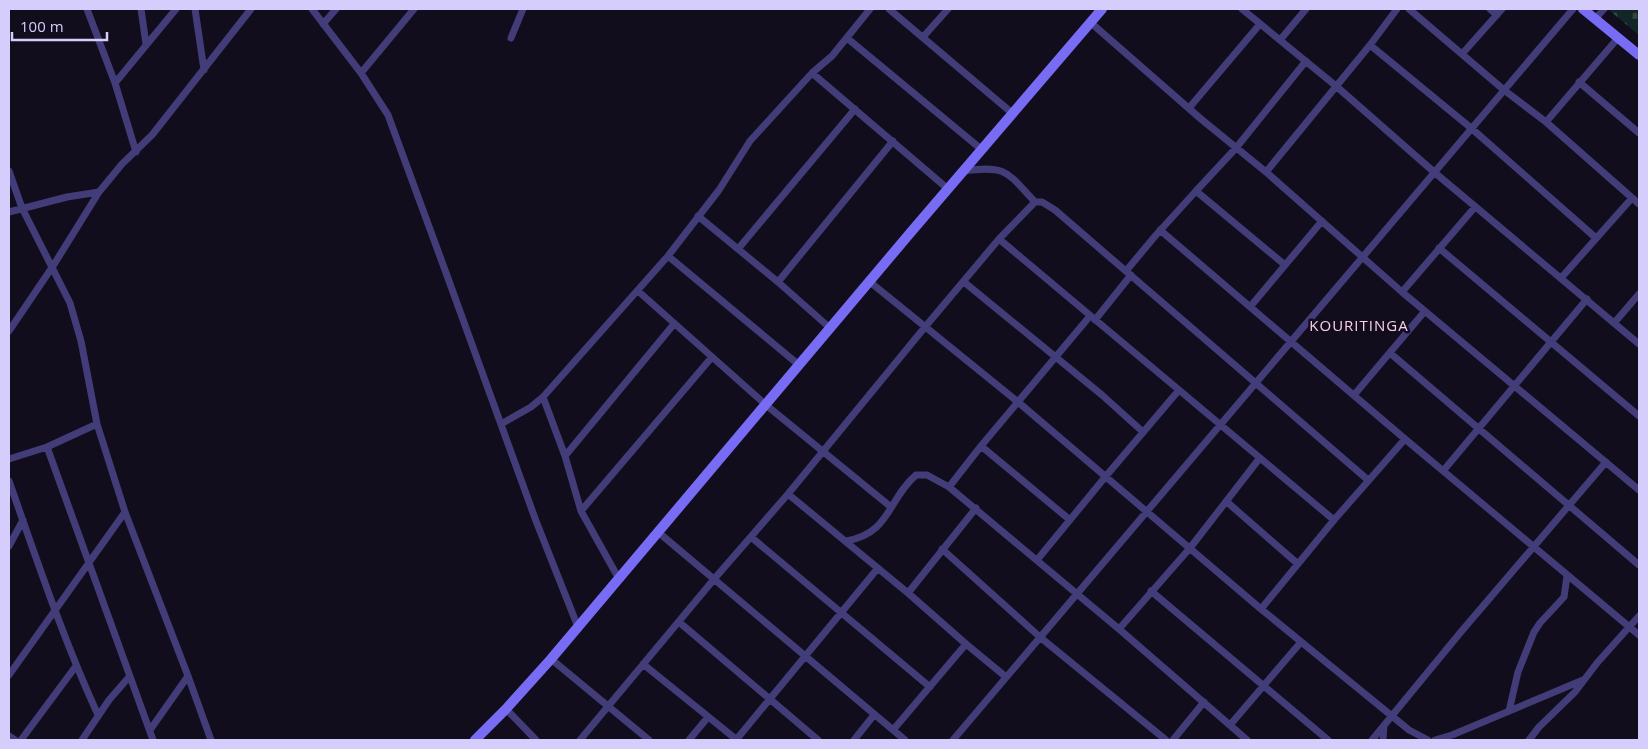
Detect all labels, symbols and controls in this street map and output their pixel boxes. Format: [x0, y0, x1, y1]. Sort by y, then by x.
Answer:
scale bar [12, 10, 108, 42]
text: 100 m [20, 16, 64, 36]
district label: KOURITINGA [1309, 315, 1409, 335]

